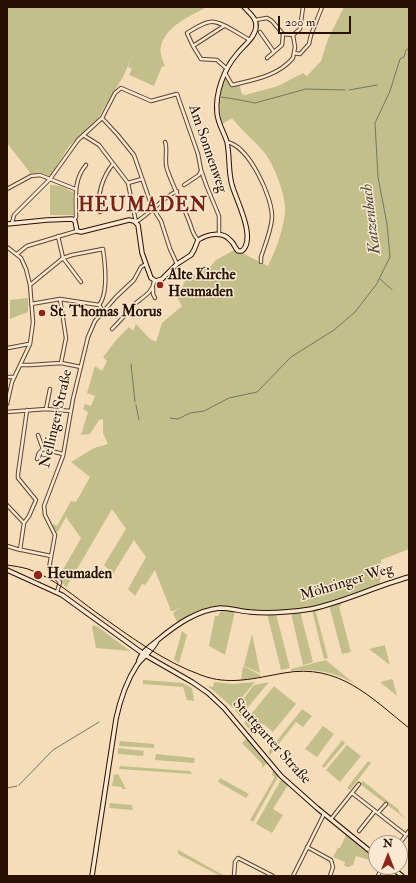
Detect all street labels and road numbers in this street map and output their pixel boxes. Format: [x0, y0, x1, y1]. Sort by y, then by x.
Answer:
street label: Am Sonnenweg [184, 103, 230, 195]
street label: Nellinger Straße [37, 368, 77, 470]
street label: Möhringer Weg [298, 560, 396, 606]
street label: Stuttgarter Straße [228, 695, 314, 789]

